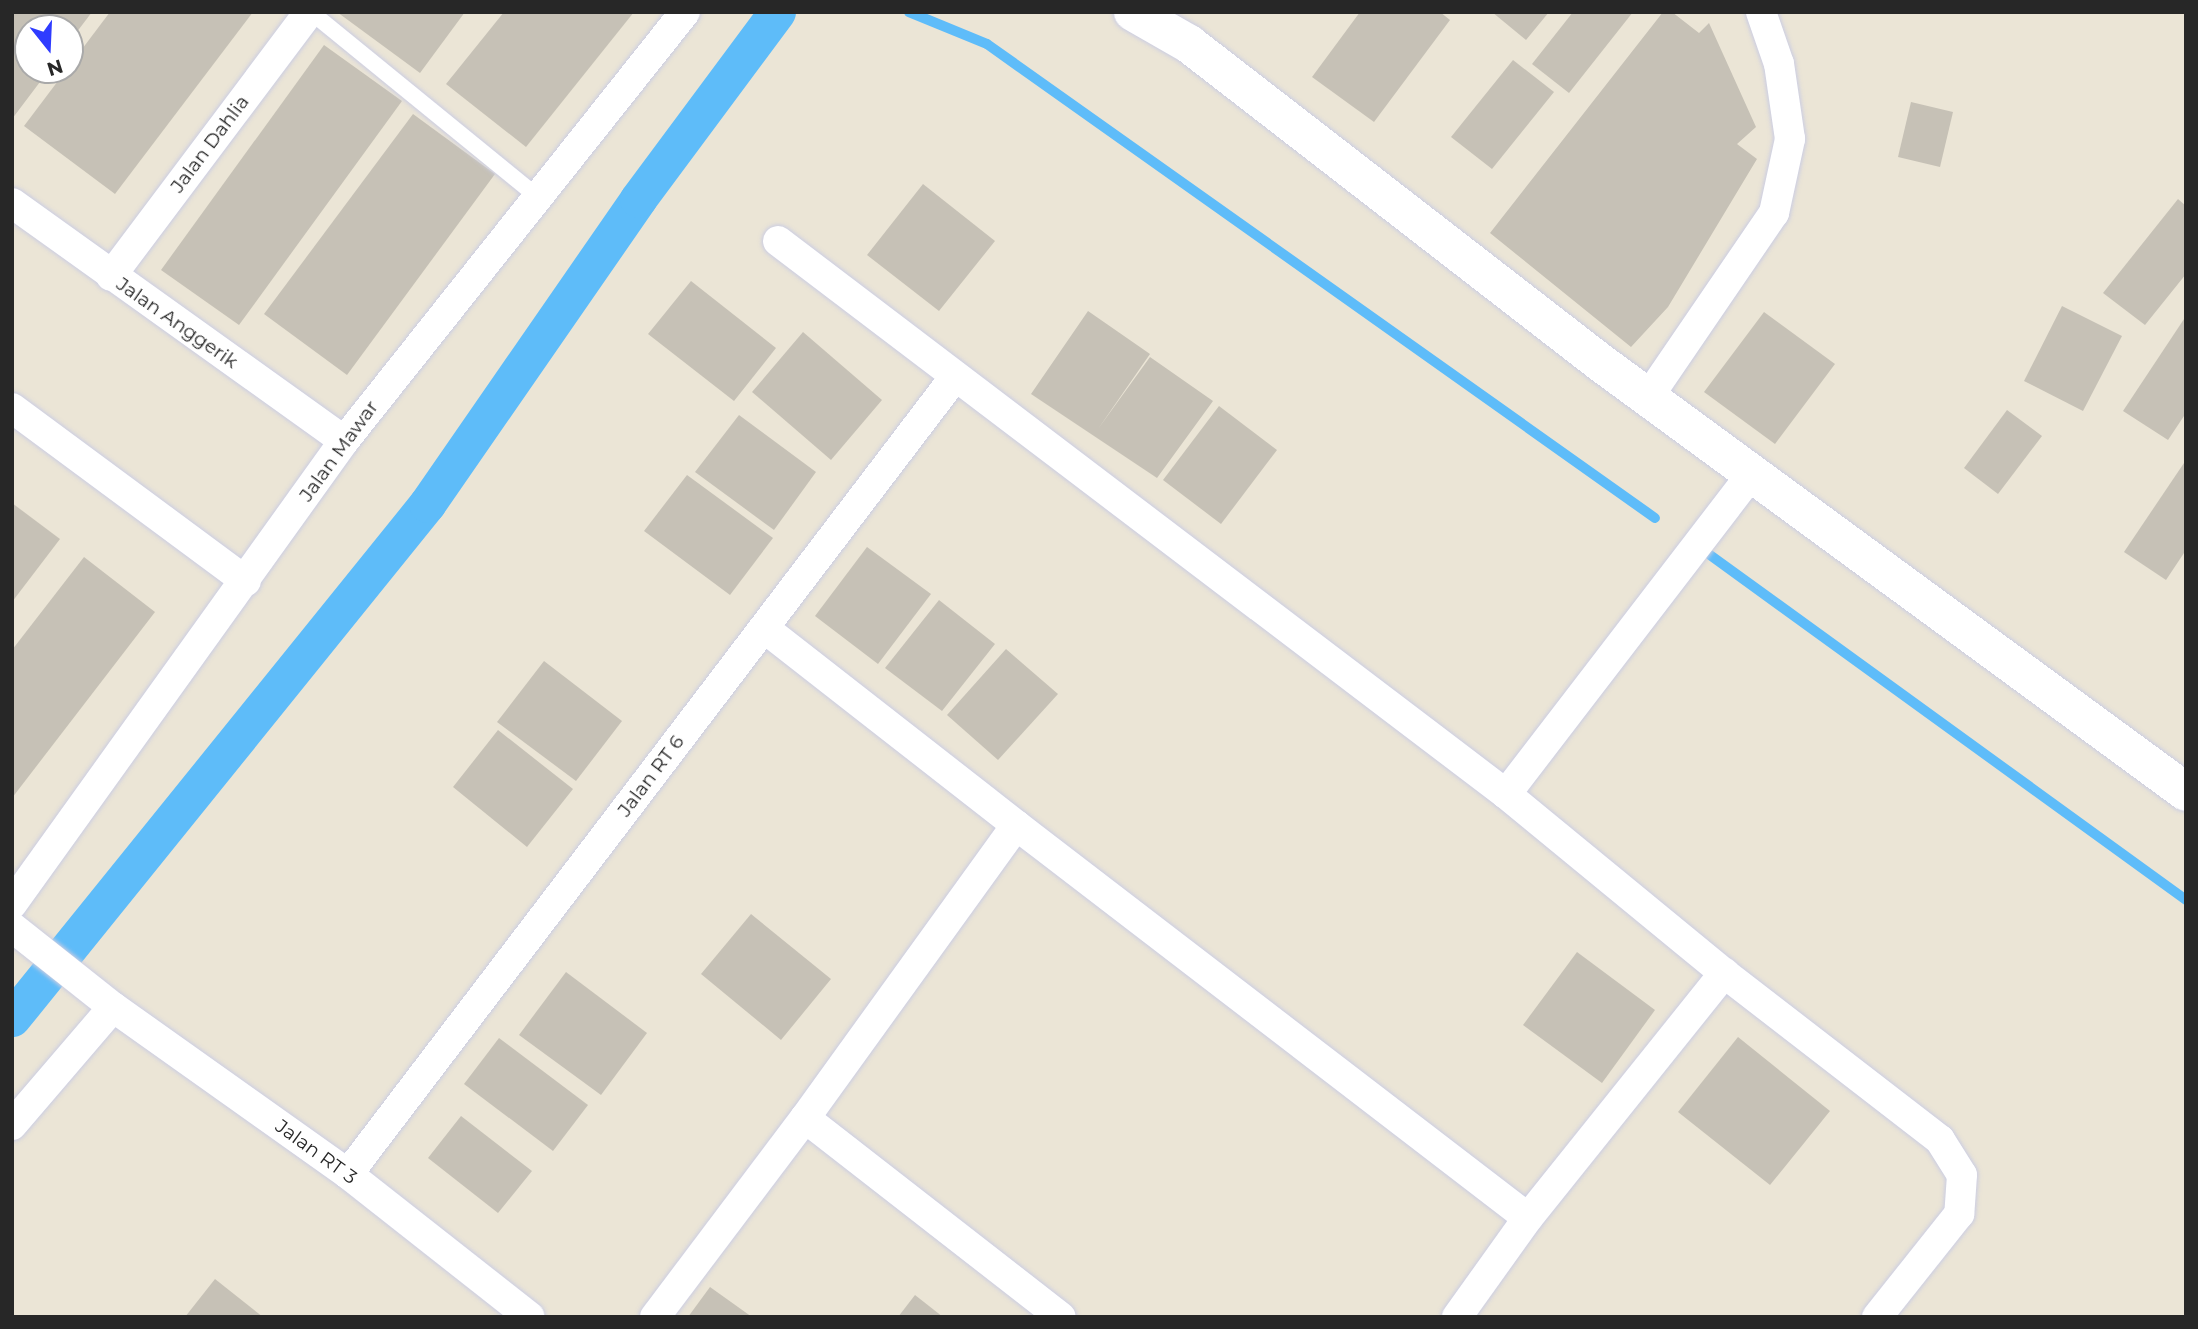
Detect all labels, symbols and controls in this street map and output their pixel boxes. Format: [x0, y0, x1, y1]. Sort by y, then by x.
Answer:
north arrow [14, 14, 84, 84]
text: N [44, 54, 66, 81]
street label: Jalan Dahlia [166, 91, 254, 197]
street label: Jalan Anggerik [112, 273, 242, 373]
street label: Jalan Mawar [295, 396, 383, 506]
street label: Jalan RT 6 [613, 731, 689, 821]
street label: Jalan RT 3 [271, 1115, 361, 1189]

